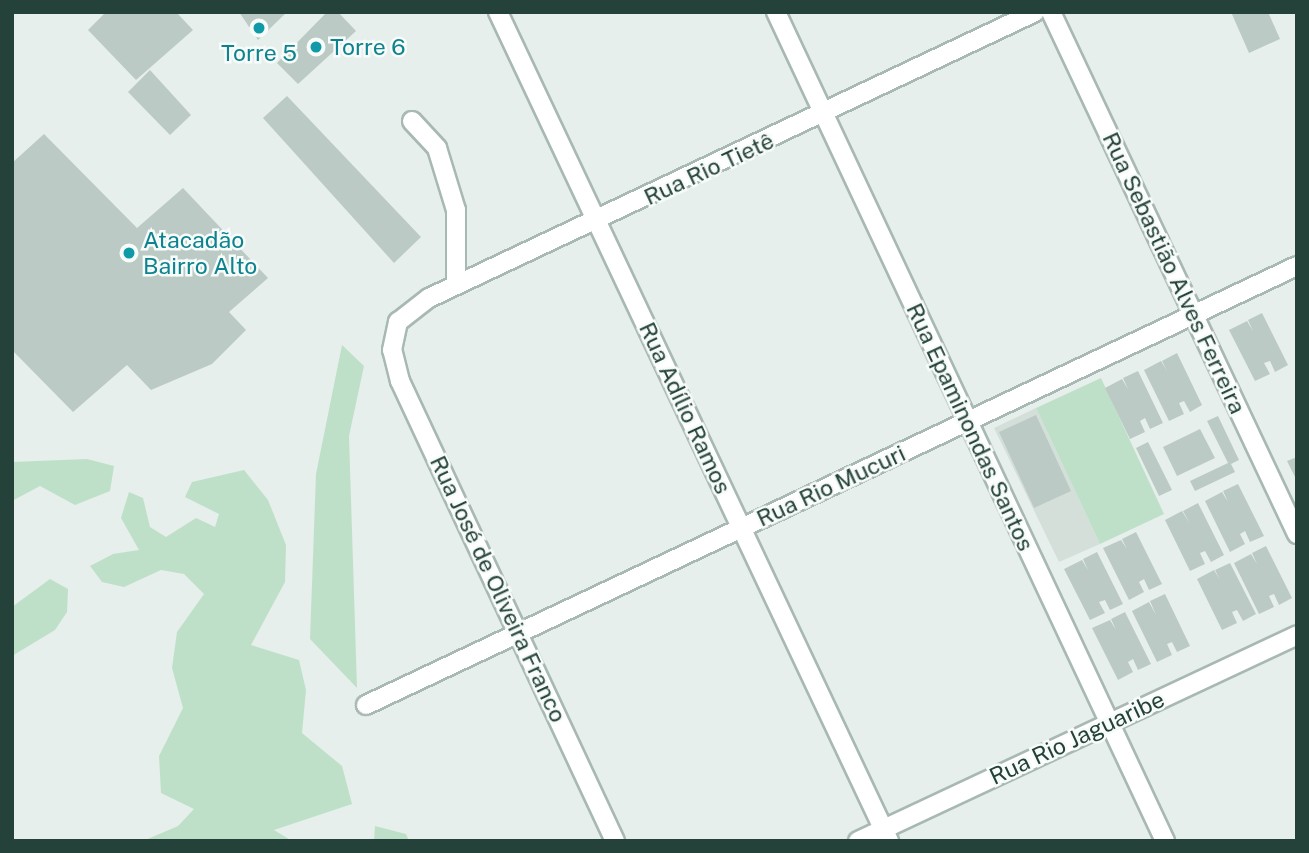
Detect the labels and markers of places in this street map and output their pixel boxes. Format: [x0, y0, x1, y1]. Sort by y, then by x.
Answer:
marker: Torre 5 [251, 20, 267, 36]
place label: Torre 6 [330, 33, 406, 61]
place label: Torre 5 [221, 39, 297, 67]
marker: Torre 6 [308, 39, 324, 55]
place label: Atacadão Bairro Alto [143, 226, 257, 280]
marker: Atacadão Bairro Alto [121, 245, 137, 261]

